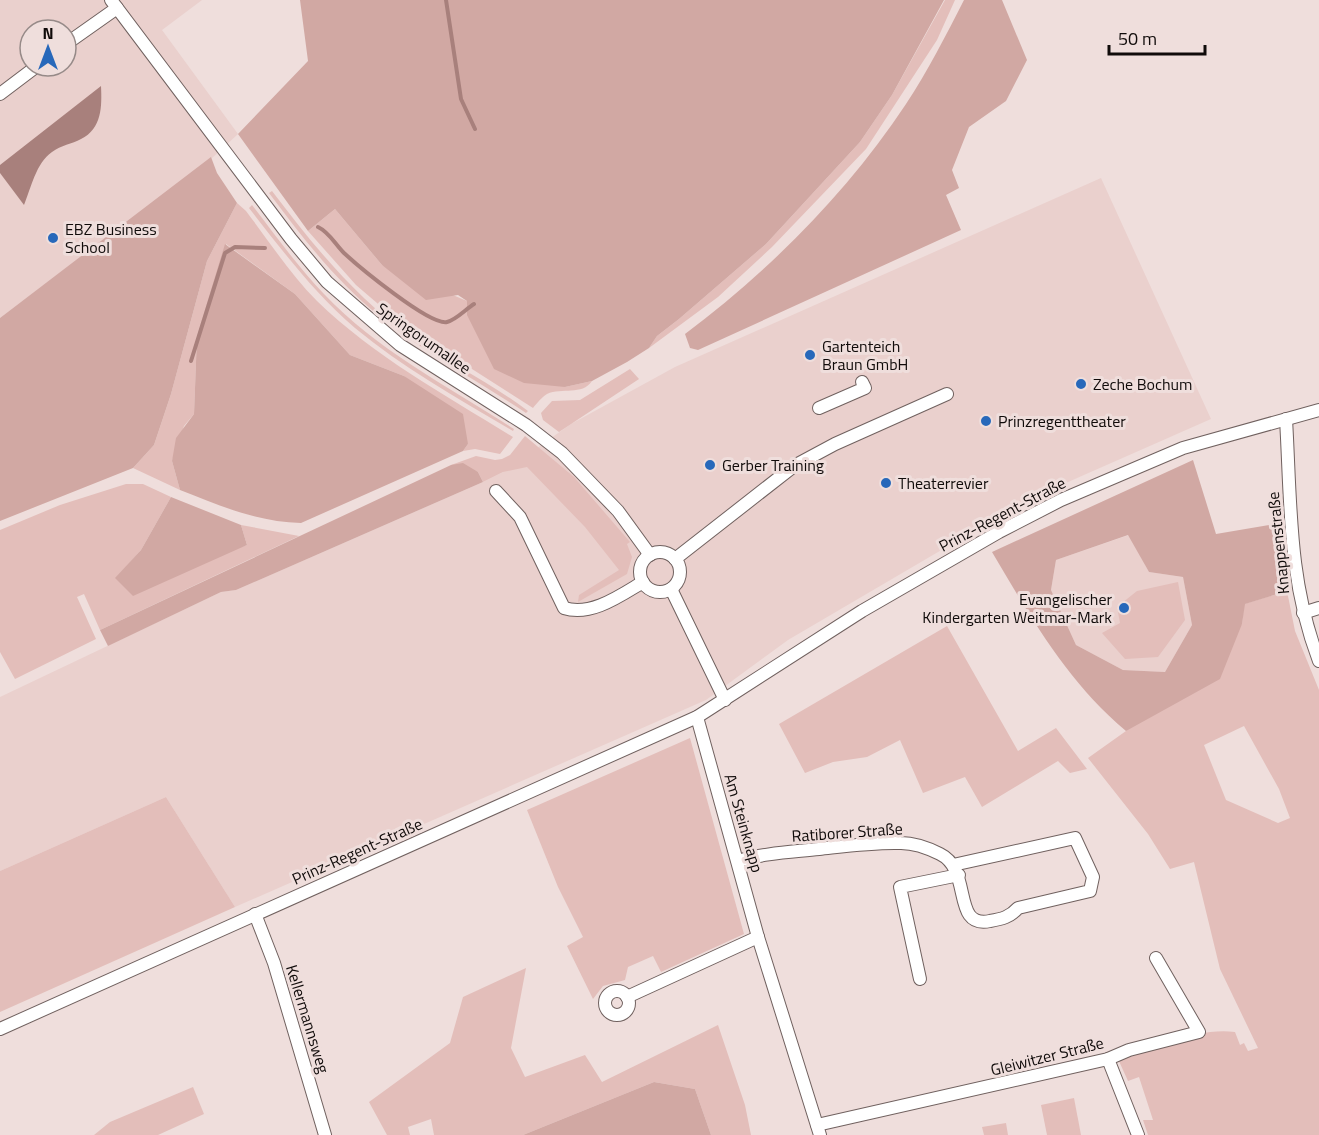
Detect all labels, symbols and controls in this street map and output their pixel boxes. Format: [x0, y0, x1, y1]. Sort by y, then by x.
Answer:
north arrow [18, 18, 78, 78]
scale bar [1109, 18, 1205, 56]
text: N [42, 21, 54, 45]
text: 50 m [1118, 25, 1157, 52]
place label: EBZ Business School [65, 217, 157, 259]
marker: EBZ Business School [46, 231, 60, 245]
street label: Springorumallee [372, 297, 476, 379]
place label: Gartenteich Braun GmbH [822, 334, 908, 376]
marker: Gartenteich Braun GmbH [803, 348, 817, 362]
place label: Zeche Bochum [1093, 372, 1192, 396]
marker: Zeche Bochum [1074, 377, 1088, 391]
place label: Prinzregenttheater [998, 409, 1126, 433]
marker: Prinzregenttheater [979, 414, 993, 428]
place label: Gerber Training [722, 453, 824, 477]
marker: Gerber Training [703, 458, 717, 472]
street label: Prinz-Regent-Straße [934, 470, 1070, 558]
place label: Theaterrevier [898, 471, 989, 495]
marker: Theaterrevier [879, 476, 893, 490]
street label: Knappenstraße [1261, 490, 1295, 596]
place label: Evangelischer Kindergarten Weitmar-Mark [922, 587, 1112, 629]
marker: Evangelischer Kindergarten Weitmar-Mark [1117, 601, 1131, 615]
street label: Am Steinknapp [718, 771, 770, 875]
street label: Prinz-Regent-Straße [288, 811, 426, 891]
street label: Ratiborer Straße [791, 816, 903, 848]
street label: Kellermannsweg [280, 962, 336, 1076]
street label: Gleiwitzer Straße [988, 1030, 1106, 1082]

